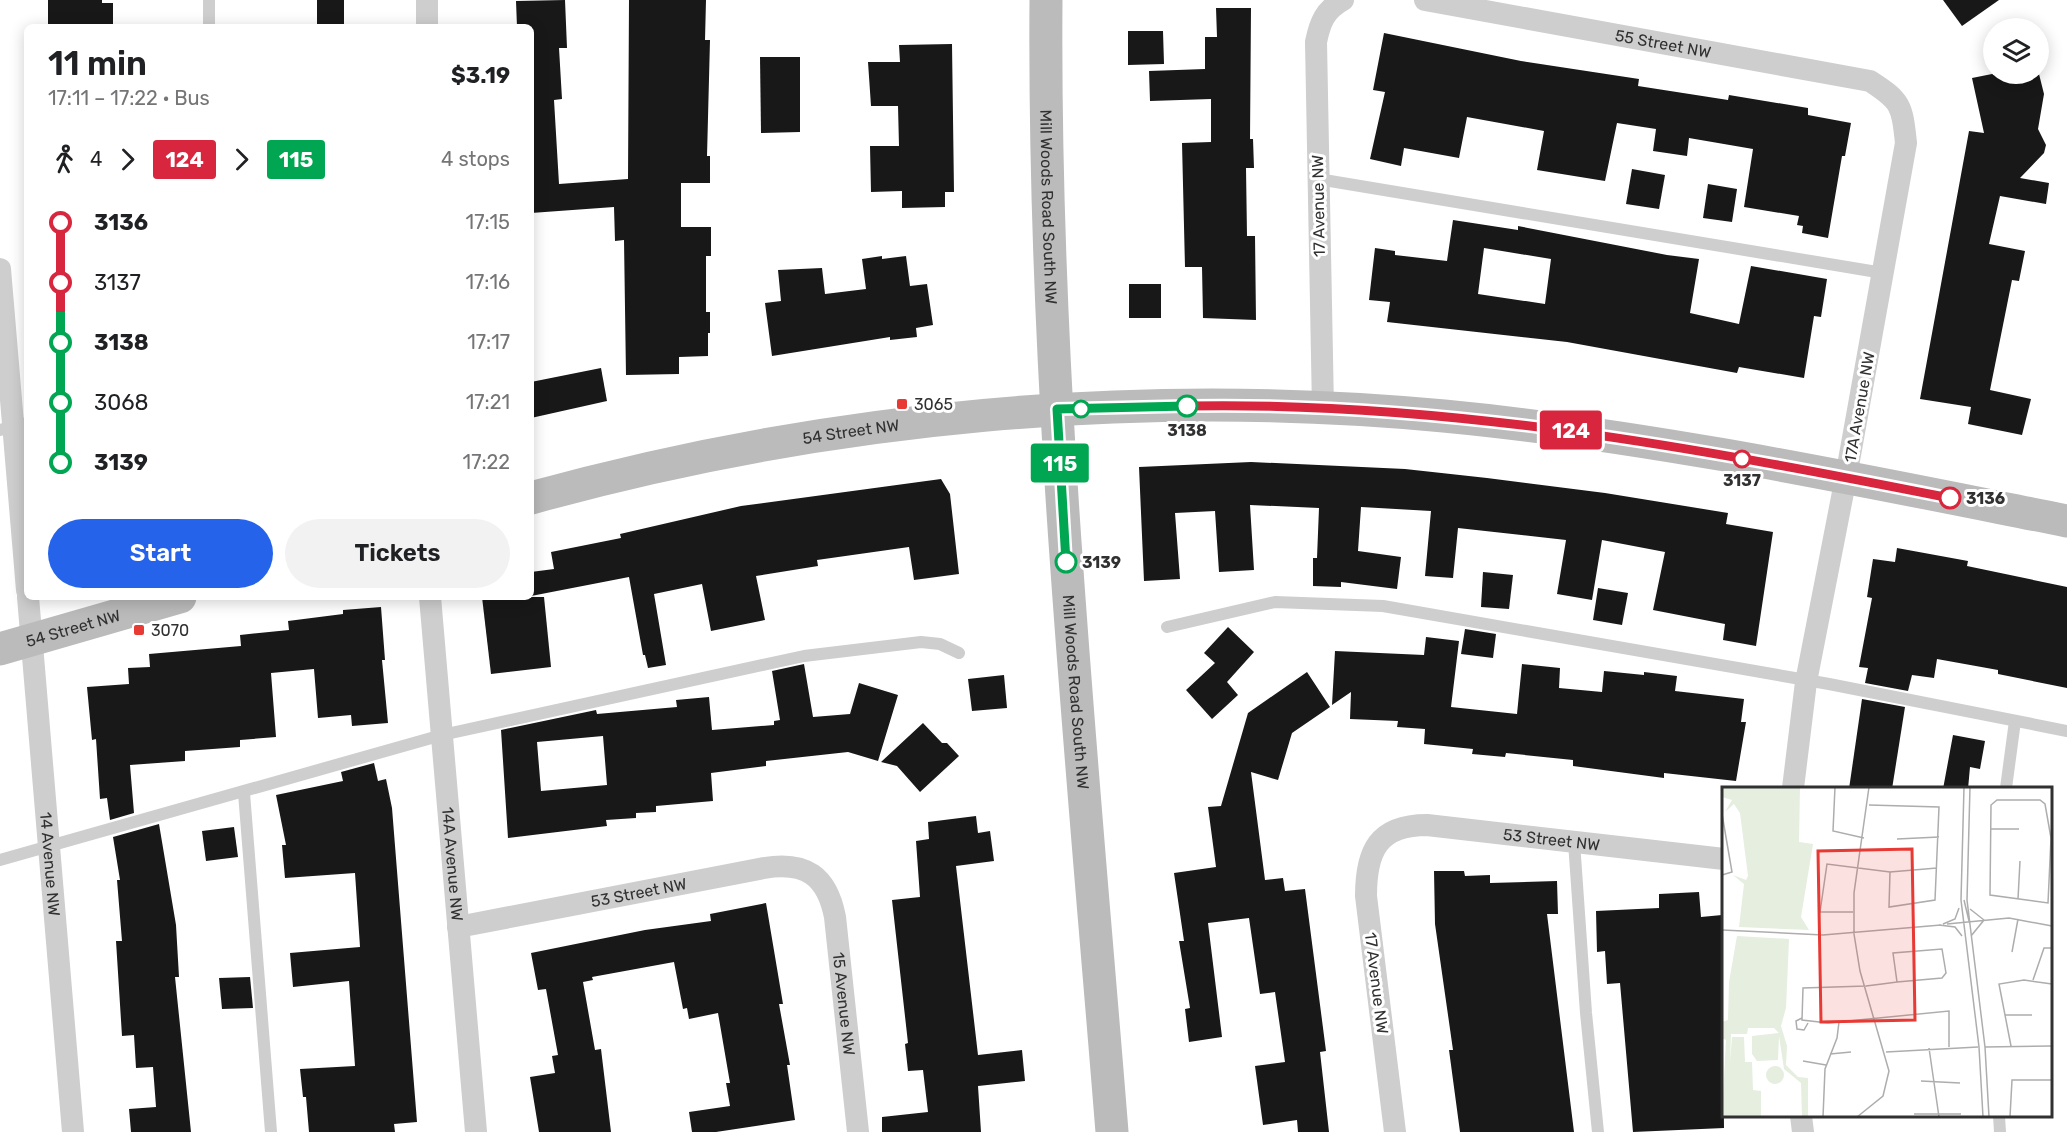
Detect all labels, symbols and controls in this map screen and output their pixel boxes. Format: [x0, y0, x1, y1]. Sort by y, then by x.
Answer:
map controls [1983, 18, 2049, 84]
button: layers [1983, 18, 2049, 84]
street label: 55 Street NW [1614, 26, 1713, 62]
text: 11 min [48, 44, 147, 83]
text: $3.19 [451, 62, 510, 89]
text: 17:11 – 17:22 · Bus [48, 86, 210, 110]
street label: Mill Woods Road South NW [1036, 109, 1061, 305]
icon: walk [48, 143, 81, 176]
icon: forward [111, 143, 144, 176]
icon: forward [225, 143, 258, 176]
text: 4 [90, 147, 102, 171]
text: 124 [165, 147, 204, 172]
text: 115 [279, 147, 313, 172]
text: 4 stops [441, 147, 510, 171]
street label: 17 Avenue NW [1308, 154, 1329, 257]
text: 3136 [94, 209, 148, 236]
text: 17:15 [466, 210, 510, 234]
text: 3137 [94, 269, 141, 296]
text: 17:16 [465, 270, 510, 294]
text: 3138 [94, 329, 149, 356]
text: 17:17 [467, 330, 510, 354]
street label: 17A Avenue NW [1840, 350, 1879, 464]
text: 3068 [94, 389, 148, 416]
text: 17:21 [466, 390, 510, 414]
place label: 3065 [914, 395, 953, 414]
marker: 3138 [1176, 395, 1198, 417]
marker: 3065 [895, 397, 909, 411]
unlabelled marker [1072, 400, 1090, 418]
line badge: 124 [1536, 410, 1606, 450]
street label: 54 Street NW [801, 416, 901, 448]
text: 124 [1552, 418, 1590, 443]
place label: 3138 [1167, 421, 1207, 440]
line badge: 115 [1026, 444, 1094, 482]
text: 3139 [94, 449, 148, 476]
text: 17:22 [463, 450, 510, 474]
marker: 3137 [1733, 450, 1751, 468]
text: 115 [1043, 451, 1077, 476]
place label: 3137 [1723, 471, 1761, 490]
marker: 3136 [1939, 487, 1961, 509]
place label: 3136 [1966, 489, 2005, 508]
button: Start [48, 519, 273, 588]
button: Tickets [285, 519, 510, 588]
marker: 3139 [1055, 551, 1077, 573]
place label: 3139 [1082, 553, 1121, 572]
street label: Mill Woods Road South NW [1059, 594, 1093, 790]
street label: 54 Street NW [24, 606, 123, 651]
place label: 3070 [151, 621, 189, 640]
marker: 3070 [132, 623, 146, 637]
inset map [1722, 787, 2052, 1117]
street label: 14A Avenue NW [438, 806, 467, 922]
street label: 14 Avenue NW [36, 811, 64, 917]
street label: 53 Street NW [1502, 825, 1601, 855]
street label: 53 Street NW [589, 874, 688, 911]
street label: 17 Avenue NW [1361, 931, 1392, 1035]
street label: 15 Avenue NW [829, 951, 859, 1057]

